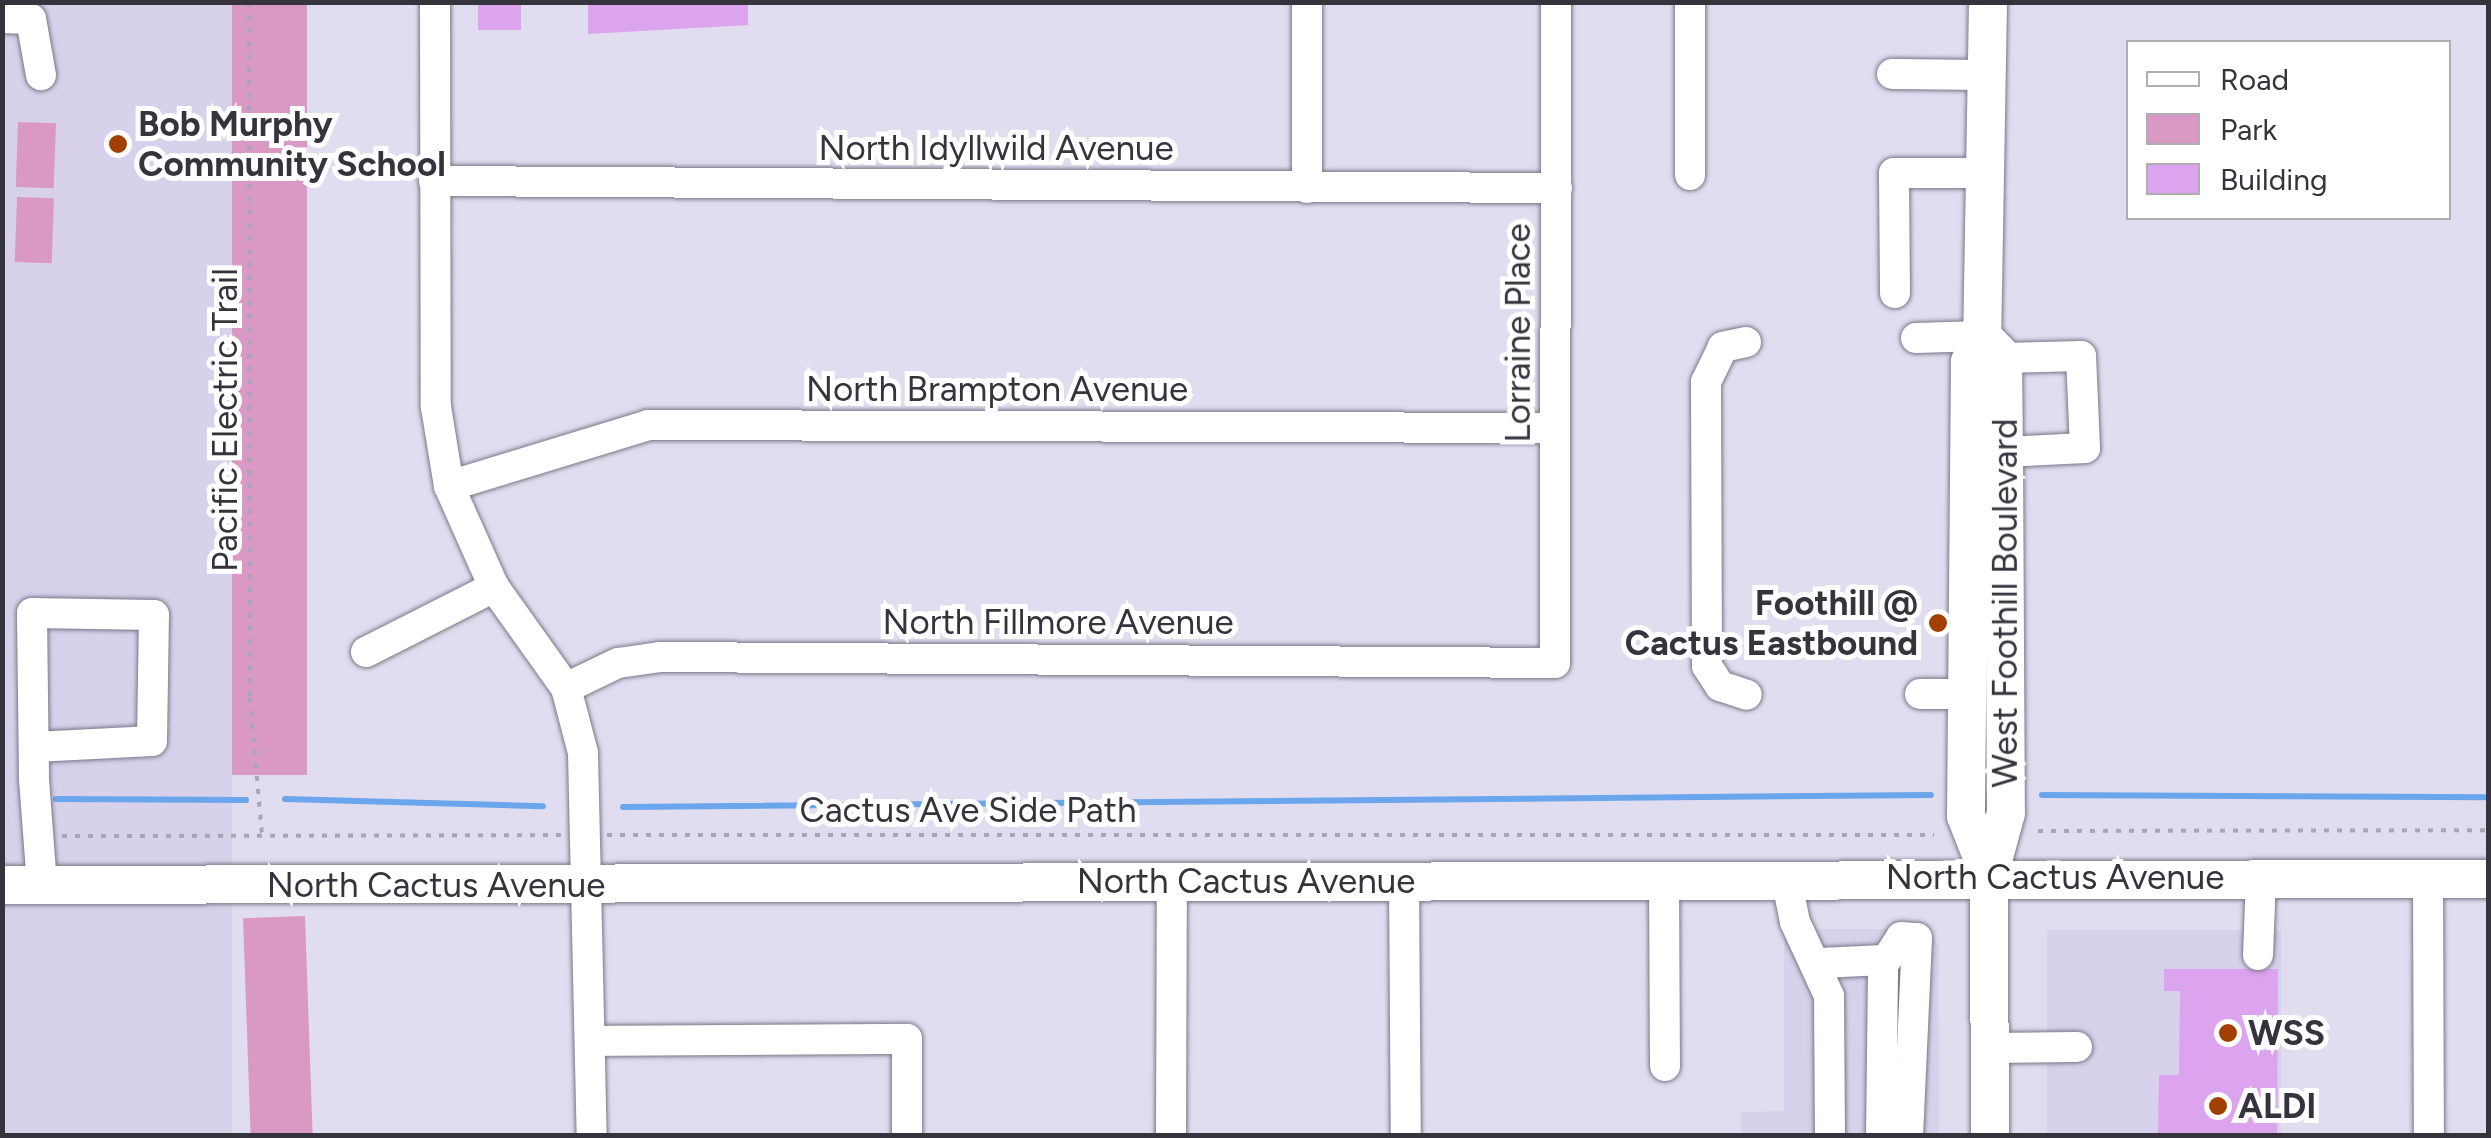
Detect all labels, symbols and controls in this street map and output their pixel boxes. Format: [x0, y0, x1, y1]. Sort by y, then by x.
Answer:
legend [2126, 40, 2451, 220]
text: Road [2220, 61, 2289, 98]
place label: Bob Murphy Community School [138, 103, 446, 185]
text: Park [2220, 111, 2277, 148]
street label: North Idyllwild Avenue [818, 127, 1174, 169]
marker: Bob Murphy Community School [107, 133, 129, 155]
text: Building [2220, 161, 2328, 198]
street label: Lorraine Place [1497, 223, 1539, 443]
street label: Pacific Electric Trail [204, 268, 246, 572]
street label: North Brampton Avenue [806, 368, 1188, 410]
street label: West Foothill Boulevard [1984, 418, 2026, 788]
place label: Foothill @ Cactus Eastbound [1625, 582, 1918, 664]
street label: North Fillmore Avenue [882, 601, 1234, 643]
marker: Foothill @ Cactus Eastbound [1927, 612, 1949, 634]
street label: Cactus Ave Side Path [800, 789, 1136, 831]
street label: North Cactus Avenue [1886, 856, 2224, 898]
street label: North Cactus Avenue [1077, 860, 1415, 902]
street label: North Cactus Avenue [267, 864, 605, 906]
place label: WSS [2248, 1012, 2325, 1054]
marker: WSS [2217, 1022, 2239, 1044]
place label: ALDI [2238, 1085, 2316, 1127]
marker: ALDI [2207, 1095, 2229, 1117]

